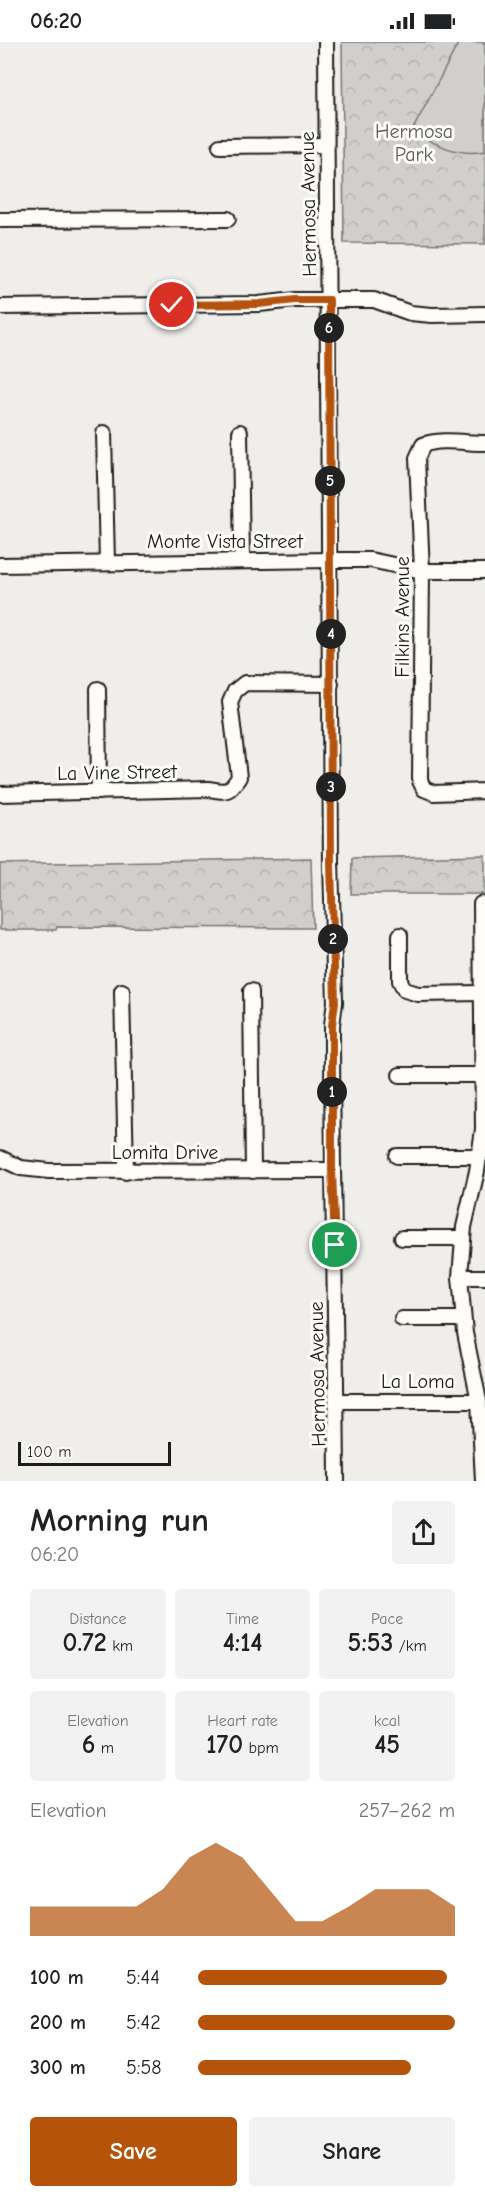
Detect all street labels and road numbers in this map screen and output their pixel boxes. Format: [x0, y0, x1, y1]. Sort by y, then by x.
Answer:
street label: Hermosa Avenue [296, 131, 321, 277]
street label: Monte Vista Street [147, 530, 304, 553]
street label: Filkins Avenue [391, 556, 414, 678]
street label: La Vine Street [57, 760, 178, 785]
street label: Lomita Drive [112, 1141, 218, 1164]
street label: Hermosa Avenue [305, 1301, 330, 1447]
street label: La Loma [381, 1370, 455, 1393]

